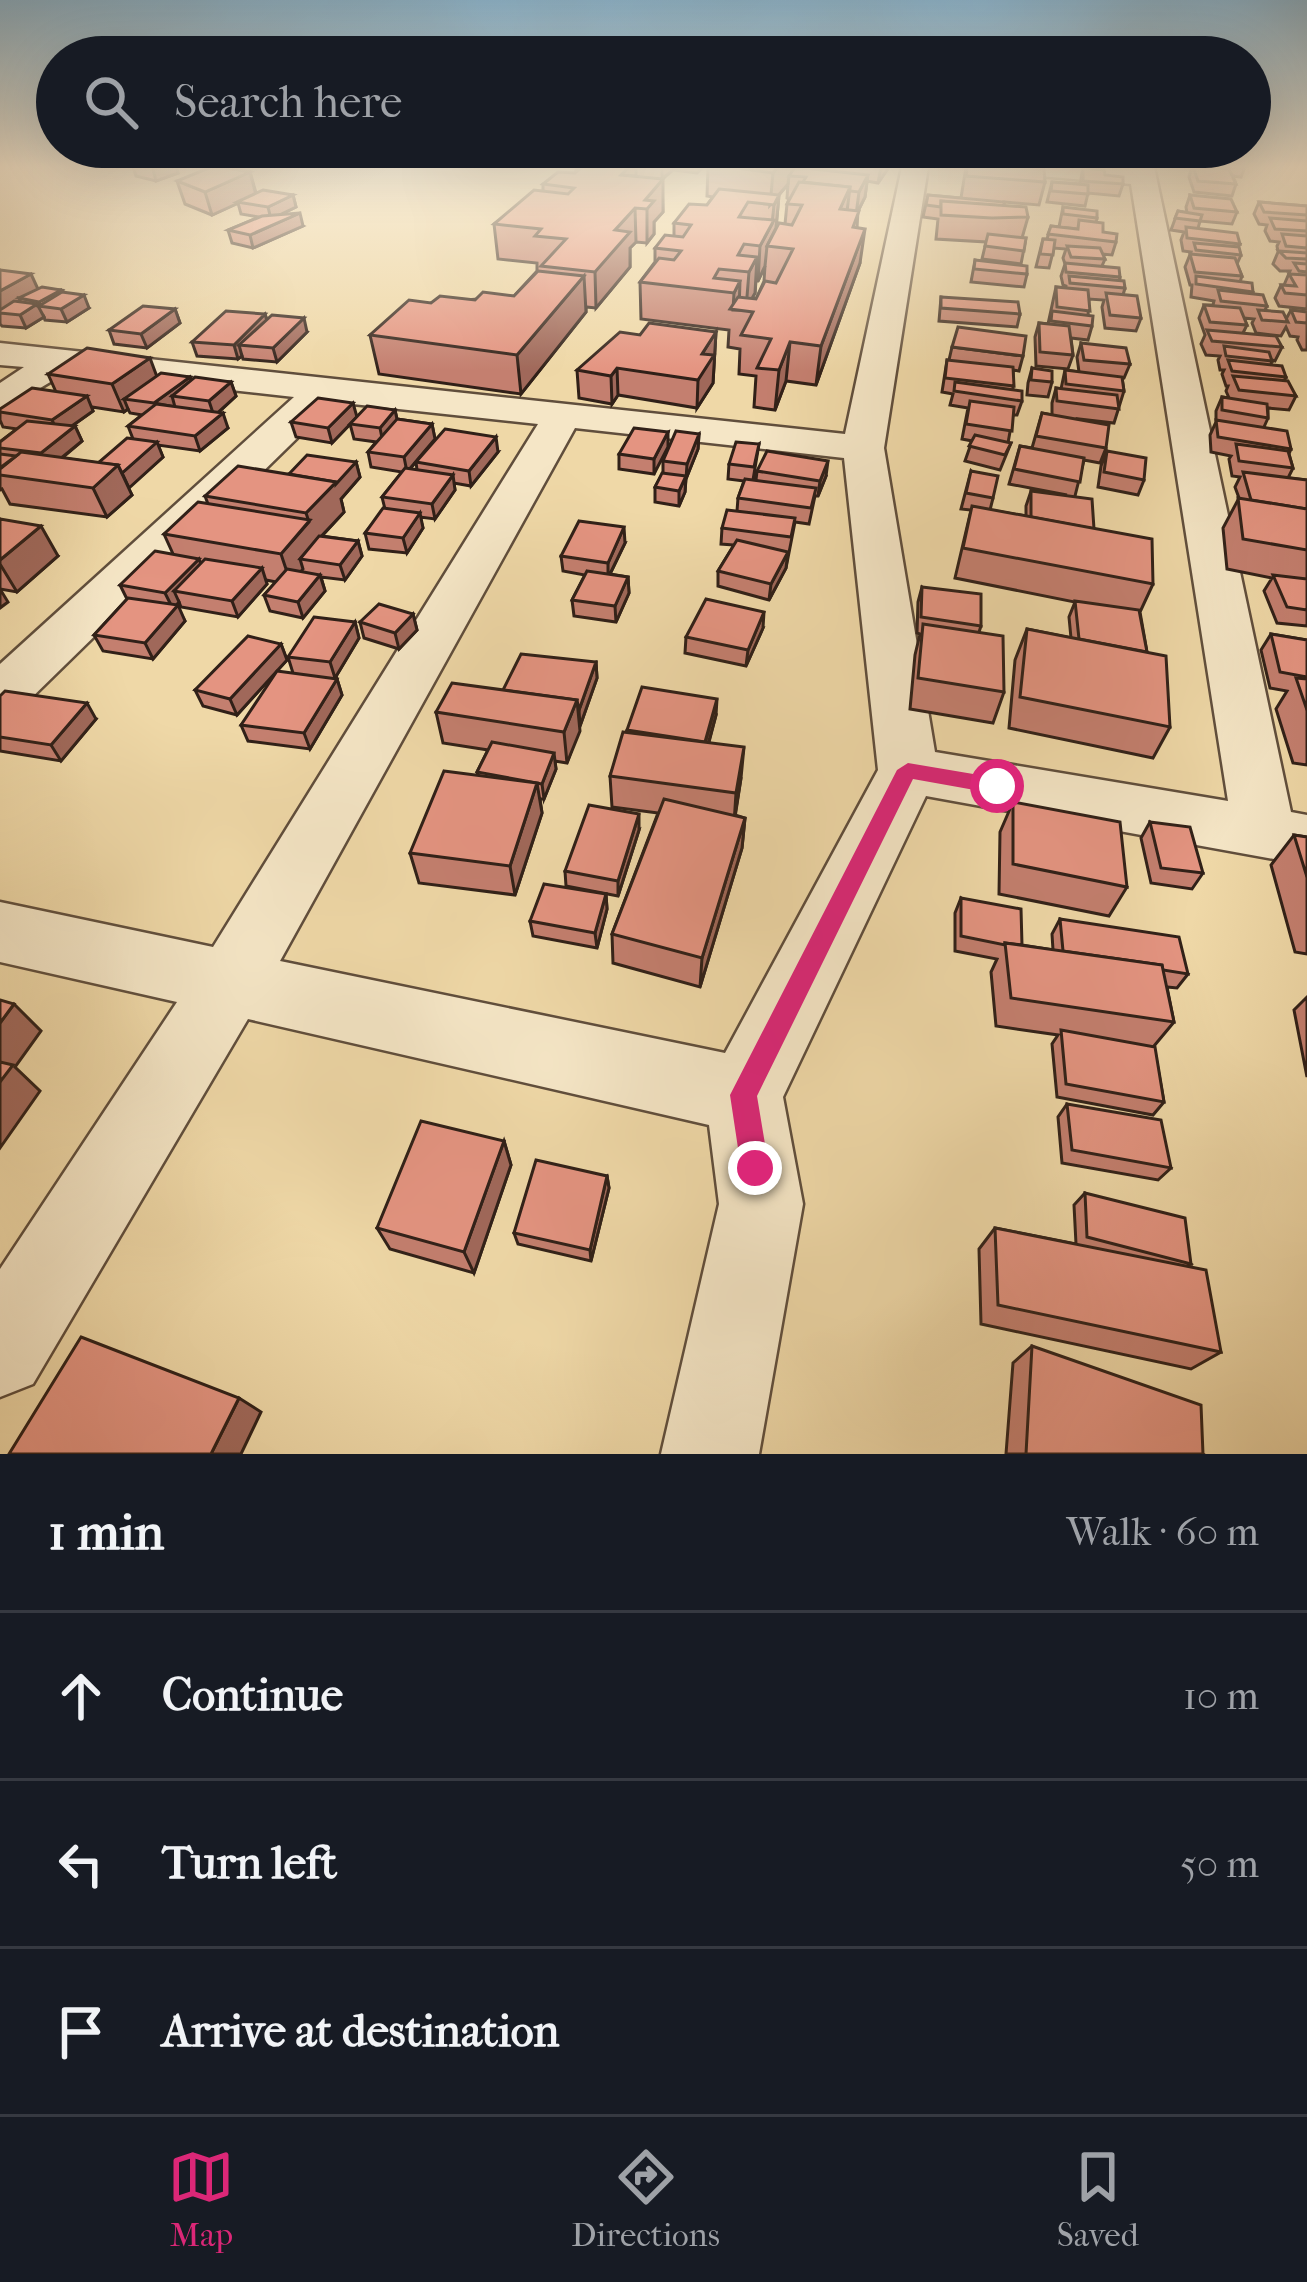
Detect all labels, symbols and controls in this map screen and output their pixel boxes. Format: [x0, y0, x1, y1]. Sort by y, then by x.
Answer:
search box [36, 36, 1271, 168]
icon: search [78, 69, 144, 135]
text: Search here [174, 76, 402, 129]
route start [970, 759, 1024, 813]
route end [728, 1141, 782, 1195]
text: 1 min [48, 1502, 164, 1562]
text: Walk · 60 m [1066, 1509, 1259, 1555]
icon: ahead [48, 1663, 114, 1729]
text: Continue [162, 1669, 343, 1722]
text: 10 m [1183, 1673, 1259, 1719]
icon: left [48, 1831, 114, 1897]
text: Turn left [162, 1837, 337, 1890]
text: 50 m [1180, 1841, 1259, 1887]
icon: arrive [48, 1999, 114, 2065]
text: Arrive at destination [162, 2005, 559, 2058]
tab: Map [168, 2144, 234, 2255]
tab: Directions [571, 2144, 720, 2255]
tab: Saved [1057, 2144, 1139, 2255]

